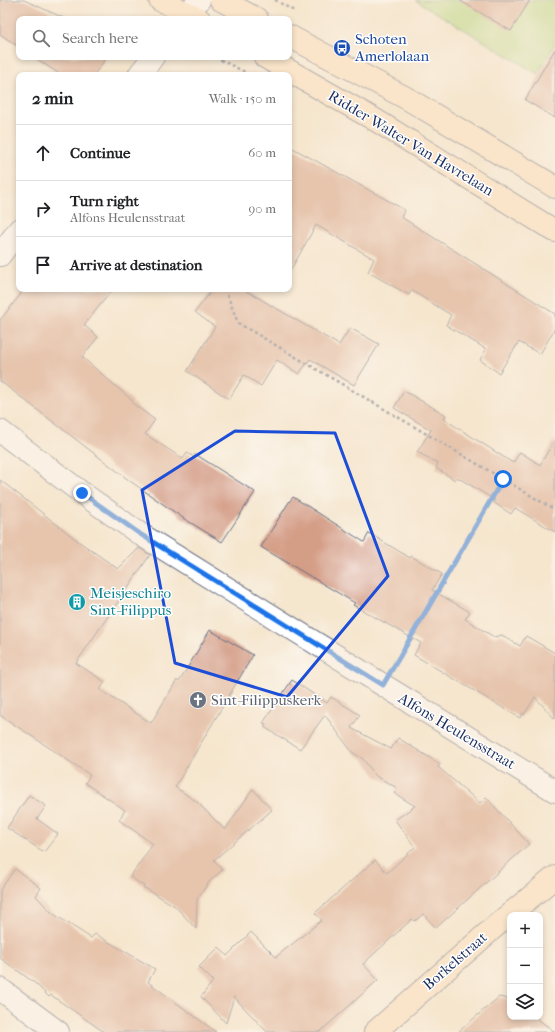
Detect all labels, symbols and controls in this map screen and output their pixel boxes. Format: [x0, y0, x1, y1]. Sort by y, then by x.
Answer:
search box [16, 16, 292, 60]
icon: search [30, 27, 52, 49]
text: Search here [62, 29, 138, 47]
place label: Schoten Amerlolaan [354, 30, 429, 65]
bus stop icon: Schoten Amerlolaan [332, 38, 352, 58]
street label: Ridder Walter Van Havrelaan [325, 86, 497, 200]
text: 2 min [32, 88, 73, 108]
text: Walk · 150 m [209, 91, 276, 106]
icon: ahead [32, 142, 54, 164]
text: Continue [70, 144, 130, 162]
text: 60 m [248, 145, 276, 160]
text: Turn right [70, 192, 139, 210]
icon: right [32, 198, 54, 220]
text: 90 m [248, 201, 276, 216]
text: Alfons Heulensstraat [70, 210, 186, 225]
icon: arrive [32, 254, 54, 276]
text: Arrive at destination [70, 256, 202, 274]
route start [494, 470, 512, 488]
route end [73, 484, 91, 502]
place label: Meisjeschiro Sint-Filippus [90, 584, 172, 619]
building icon: Meisjeschiro Sint-Filippus [67, 592, 87, 612]
street label: Alfons Heulensstraat [394, 688, 519, 773]
church icon: Sint-Filippuskerk [188, 690, 208, 710]
place label: Sint-Filippuskerk [211, 691, 321, 709]
map controls [507, 912, 543, 1020]
button: + [507, 912, 543, 948]
street label: Borkelstraat [419, 928, 491, 994]
button: − [507, 948, 543, 984]
button: layers [507, 984, 543, 1020]

